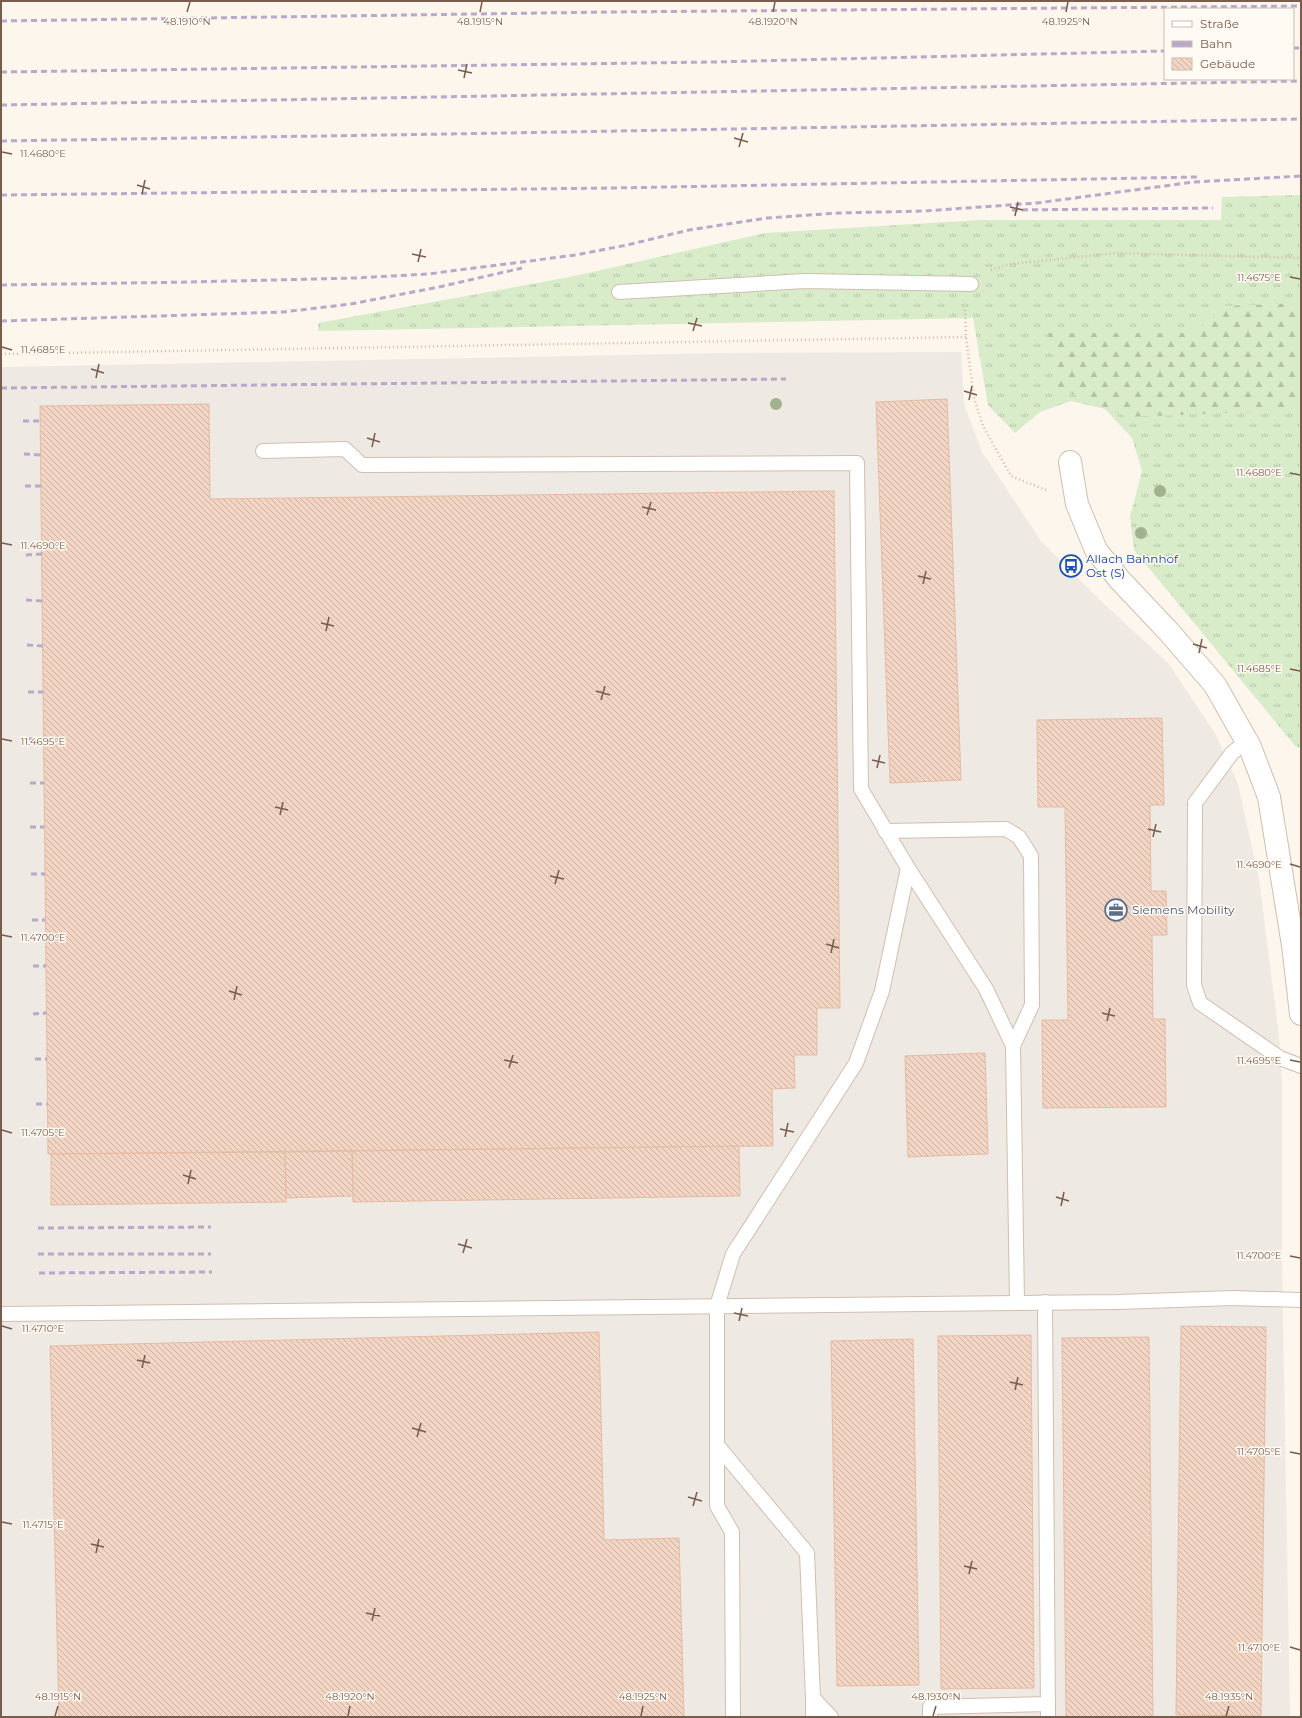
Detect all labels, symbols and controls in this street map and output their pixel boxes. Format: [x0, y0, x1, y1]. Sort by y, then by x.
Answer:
legend [1164, 8, 1294, 80]
text: 48.1910°N [163, 15, 211, 28]
text: 48.1915°N [457, 15, 503, 28]
text: 48.1920°N [748, 15, 798, 28]
text: 48.1925°N [1042, 15, 1090, 28]
text: Straße [1200, 16, 1239, 31]
text: Bahn [1200, 36, 1232, 51]
text: Gebäude [1200, 56, 1255, 71]
text: 11.4680°E [20, 147, 66, 160]
text: 11.4675°E [1237, 271, 1281, 284]
text: 11.4685°E [21, 343, 66, 356]
text: 11.4680°E [1236, 466, 1282, 479]
text: 11.4690°E [20, 539, 66, 552]
place label: Allach Bahnhof Ost (S) [1086, 551, 1179, 580]
bus stop icon: Allach Bahnhof Ost (S) [1058, 553, 1084, 579]
text: 11.4685°E [1237, 662, 1282, 675]
text: 11.4695°E [21, 735, 66, 748]
text: 11.4690°E [1236, 858, 1282, 871]
office icon: Siemens Mobility [1103, 897, 1129, 923]
place label: Siemens Mobility [1132, 902, 1235, 917]
text: 11.4700°E [20, 931, 66, 944]
text: 11.4695°E [1237, 1054, 1282, 1067]
text: 11.4705°E [21, 1126, 65, 1139]
text: 11.4700°E [1236, 1249, 1282, 1262]
text: 11.4710°E [22, 1322, 65, 1335]
text: 11.4705°E [1237, 1445, 1281, 1458]
text: 11.4715°E [22, 1518, 64, 1531]
text: 11.4710°E [1238, 1641, 1281, 1654]
text: 48.1915°N [35, 1690, 81, 1703]
text: 48.1920°N [325, 1690, 375, 1703]
text: 48.1925°N [619, 1690, 667, 1703]
text: 48.1930°N [911, 1690, 961, 1703]
text: 48.1935°N [1205, 1690, 1253, 1703]

